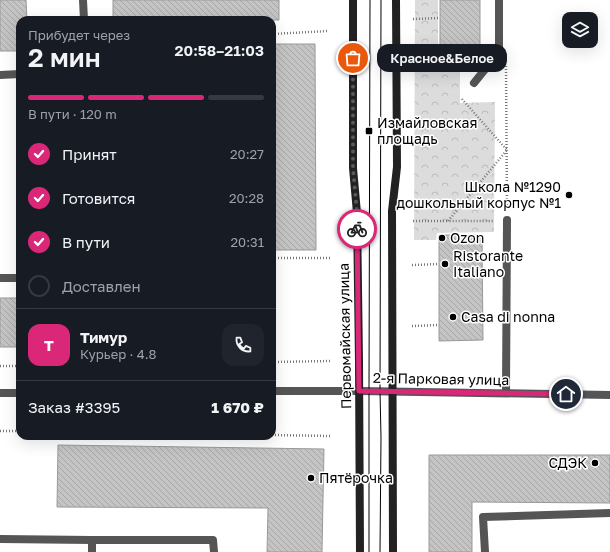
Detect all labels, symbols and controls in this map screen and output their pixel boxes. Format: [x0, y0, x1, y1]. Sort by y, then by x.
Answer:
map controls [562, 12, 598, 48]
button: layers [562, 12, 598, 48]
text: Прибудет через [28, 27, 130, 43]
text: 20:58–21:03 [175, 41, 264, 59]
pin [336, 41, 370, 75]
text: 2 мин [28, 42, 101, 73]
callout: Красное&Белое [377, 44, 507, 72]
icon: bag [342, 47, 364, 69]
text: Красное&Белое [390, 50, 494, 66]
text: В пути · 120 m [28, 106, 117, 122]
place label: Измайловская площадь [377, 114, 477, 147]
marker: Измайловская площадь [364, 126, 374, 136]
icon: check [28, 143, 50, 165]
text: Принят [62, 145, 117, 163]
text: 20:27 [230, 146, 264, 162]
place label: Школа №1290 дошкольный корпус №1 [396, 178, 561, 211]
icon: check [28, 187, 50, 209]
text: Готовится [62, 189, 135, 207]
text: 20:28 [229, 190, 264, 206]
marker: Школа №1290 дошкольный корпус №1 [564, 190, 574, 200]
courier [337, 209, 377, 249]
icon: bike [346, 218, 368, 240]
place label: Ozon [450, 229, 484, 246]
icon: check [28, 231, 50, 253]
text: В пути [62, 233, 110, 251]
marker: Ozon [437, 233, 447, 243]
text: 20:31 [231, 234, 264, 250]
place label: Ristorante Italiano [453, 247, 523, 280]
marker: Ristorante Italiano [440, 259, 450, 269]
street label: Первомайская улица [335, 263, 354, 409]
text: Доставлен [62, 277, 141, 295]
place label: Casa di nonna [461, 308, 555, 325]
marker: Casa di nonna [448, 312, 458, 322]
button: phone [222, 324, 264, 366]
text: Тимур [80, 328, 127, 346]
text: Т [44, 336, 54, 354]
text: Курьер · 4.8 [80, 346, 157, 362]
street label: 2-я Парковая улица [373, 369, 509, 388]
pin [549, 377, 583, 411]
icon: home [555, 383, 577, 405]
text: Заказ #3395 [28, 398, 120, 416]
text: 1 670 ₽ [211, 398, 264, 416]
place label: СДЭК [549, 454, 587, 471]
marker: СДЭК [590, 458, 600, 468]
place label: Пятёрочка [319, 469, 393, 486]
marker: Пятёрочка [306, 473, 316, 483]

